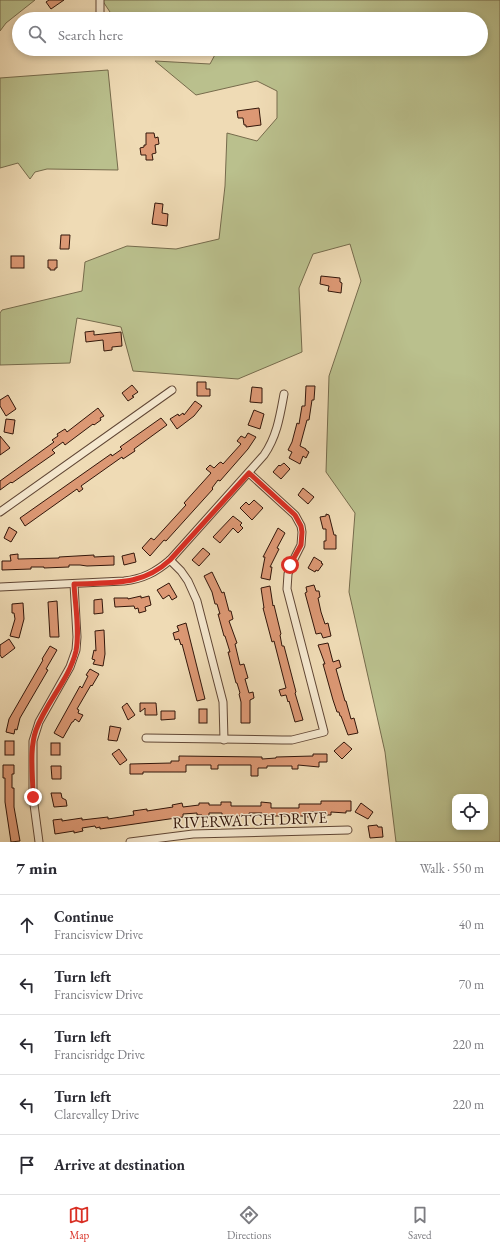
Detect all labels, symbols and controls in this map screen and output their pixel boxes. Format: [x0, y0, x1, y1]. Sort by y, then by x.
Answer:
search box [12, 12, 488, 56]
icon: search [26, 23, 48, 45]
text: Search here [58, 25, 123, 44]
route start [281, 556, 299, 574]
route end [24, 788, 42, 806]
map controls [452, 794, 488, 830]
button: locate [452, 794, 488, 830]
street label: RIVERWATCH DRIVE [172, 807, 328, 833]
text: 7 min [16, 857, 57, 879]
text: Walk · 550 m [420, 860, 484, 877]
text: Continue [54, 907, 114, 926]
icon: ahead [16, 914, 38, 936]
text: 40 m [459, 916, 484, 933]
text: Francisview Drive [54, 926, 143, 943]
text: Turn left [54, 967, 111, 986]
icon: left [16, 974, 38, 996]
text: 70 m [459, 976, 484, 993]
text: Francisview Drive [54, 986, 143, 1003]
text: Turn left [54, 1027, 111, 1046]
icon: left [16, 1034, 38, 1056]
text: 220 m [453, 1036, 484, 1053]
text: Francisridge Drive [54, 1046, 145, 1063]
text: Turn left [54, 1087, 111, 1106]
icon: left [16, 1094, 38, 1116]
text: 220 m [453, 1096, 484, 1113]
text: Clarevalley Drive [54, 1106, 139, 1123]
icon: arrive [16, 1154, 38, 1176]
text: Arrive at destination [54, 1155, 185, 1174]
tab: Map [68, 1204, 90, 1242]
tab: Directions [227, 1204, 271, 1242]
tab: Saved [408, 1204, 432, 1242]

